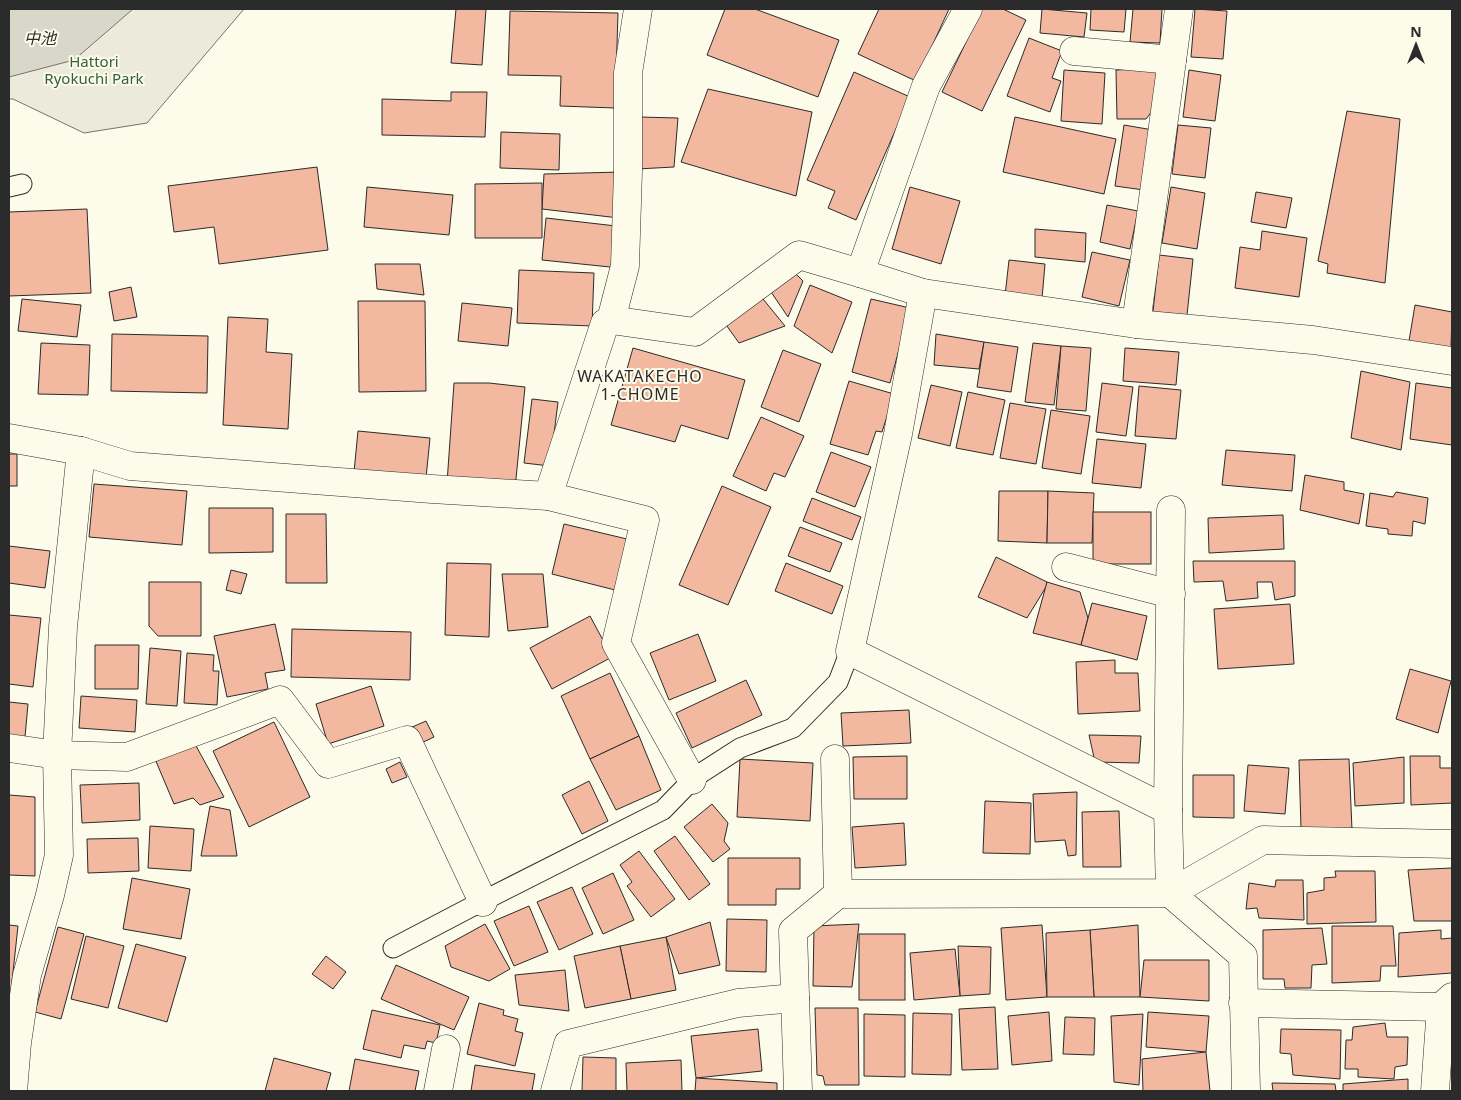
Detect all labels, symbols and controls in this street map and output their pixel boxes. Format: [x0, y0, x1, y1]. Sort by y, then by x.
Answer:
north arrow [1391, 20, 1441, 70]
text: N [1410, 22, 1422, 41]
water label: 中池 [24, 27, 58, 49]
park label: Hattori Ryokuchi Park [44, 51, 144, 88]
district label: WAKATAKECHO 1-CHOME [577, 365, 703, 405]

